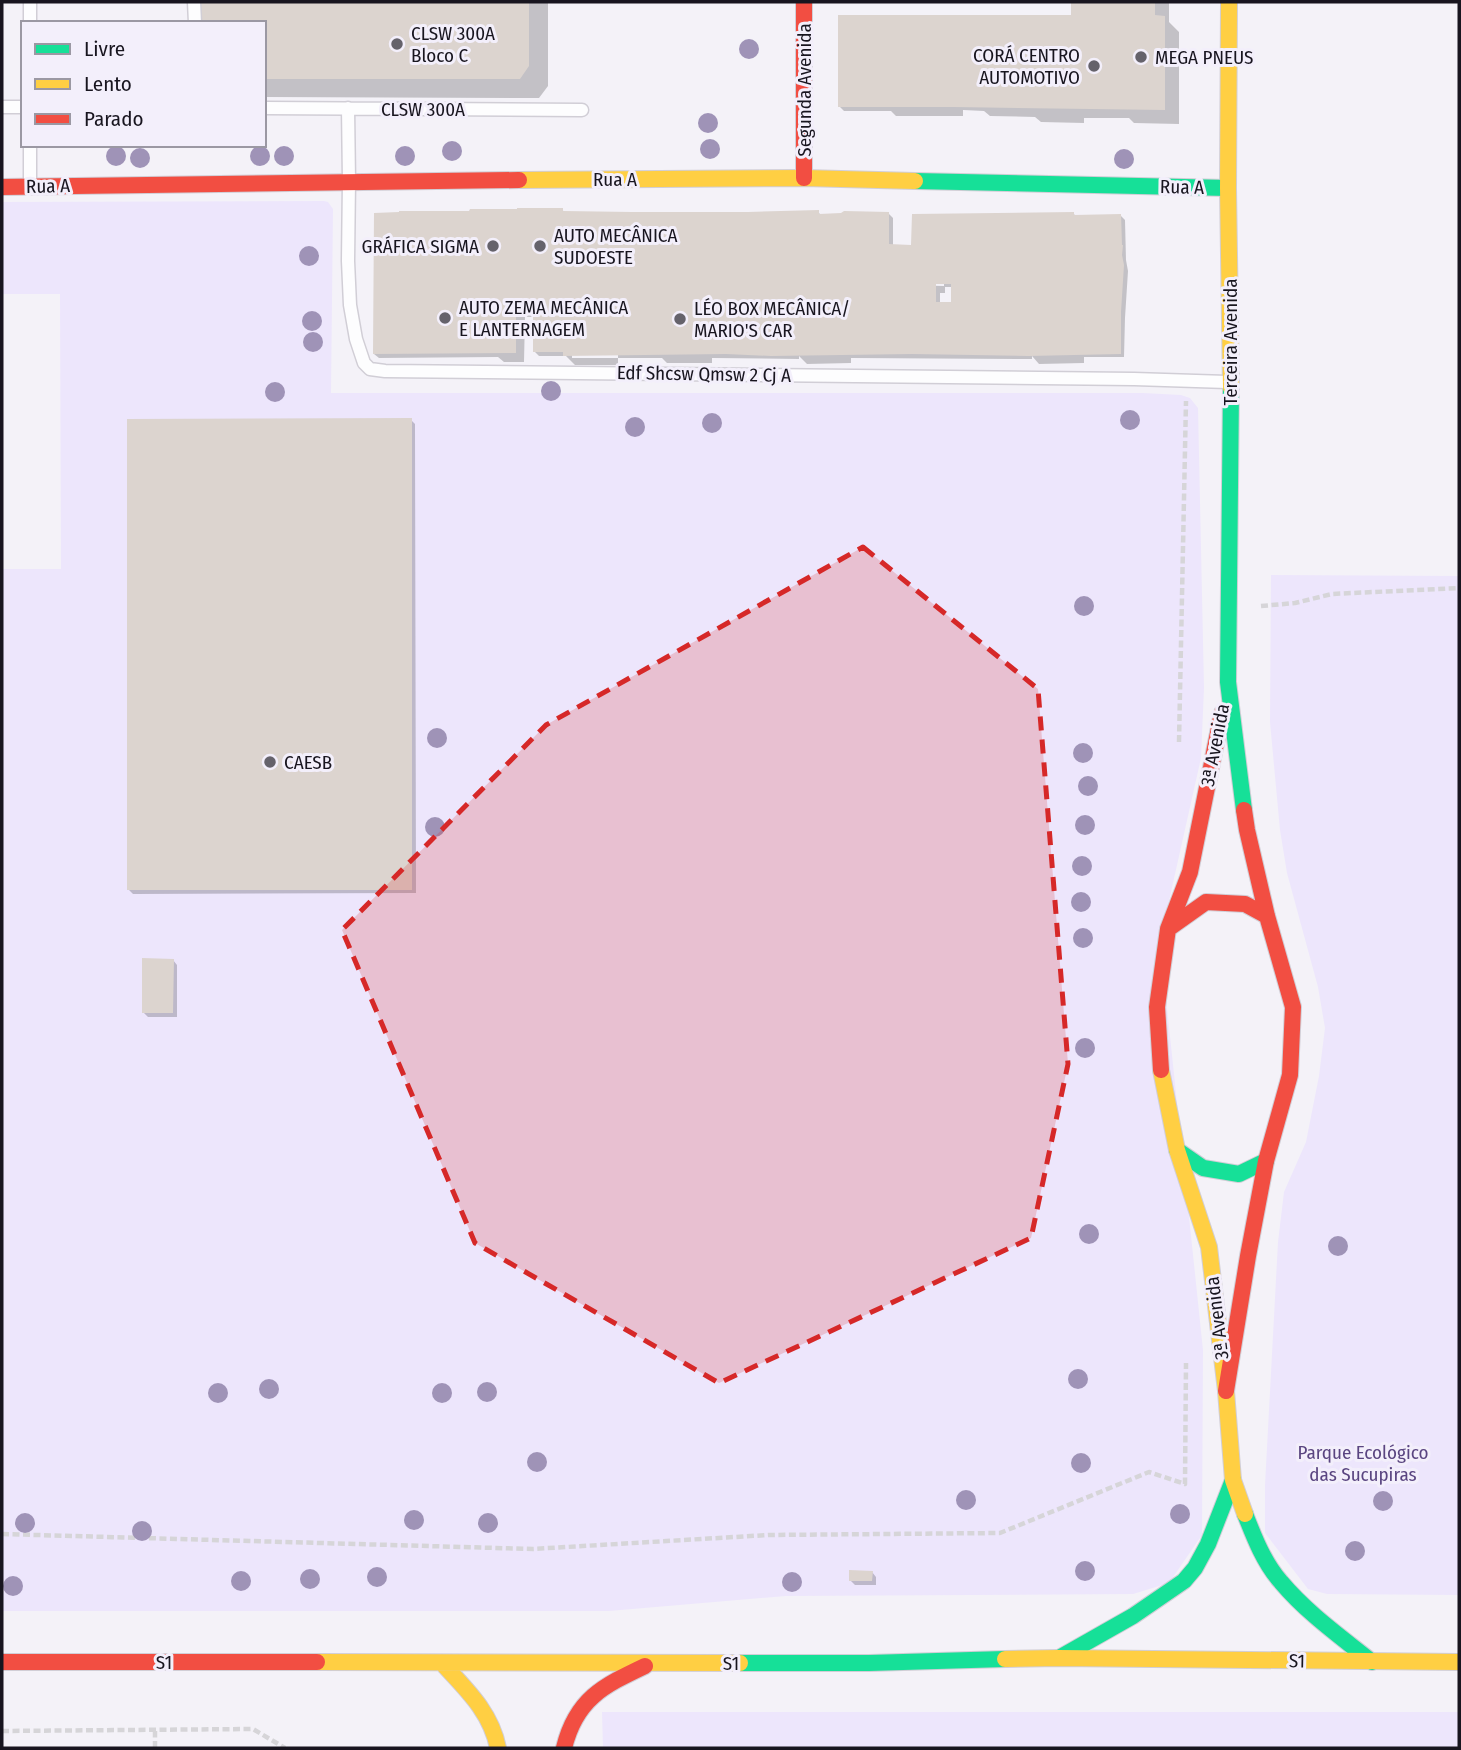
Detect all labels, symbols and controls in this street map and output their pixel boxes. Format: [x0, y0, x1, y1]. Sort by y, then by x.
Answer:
legend [21, 21, 266, 147]
place label: CLSW 300A Bloco C [411, 22, 495, 67]
street label: Segunda Avenida [793, 23, 816, 157]
text: Livre [84, 36, 125, 62]
marker: CLSW 300A Bloco C [389, 36, 405, 52]
place label: CORÁ CENTRO AUTOMOTIVO [973, 44, 1080, 89]
place label: MEGA PNEUS [1155, 46, 1253, 69]
marker: MEGA PNEUS [1133, 49, 1149, 65]
marker: CORÁ CENTRO AUTOMOTIVO [1086, 58, 1102, 74]
text: Lento [84, 71, 132, 97]
street label: CLSW 300A [381, 98, 465, 121]
text: Parado [84, 106, 143, 132]
street label: Rua A [593, 168, 637, 191]
street label: Rua A [26, 174, 70, 198]
street label: Rua A [1160, 175, 1204, 199]
place label: AUTO MECÂNICA SUDOESTE [554, 224, 678, 269]
place label: GRÁFICA SIGMA [362, 235, 479, 258]
marker: GRÁFICA SIGMA [485, 238, 501, 254]
marker: AUTO MECÂNICA SUDOESTE [532, 238, 548, 254]
street label: Terceira Avenida [1219, 278, 1242, 406]
place label: AUTO ZEMA MECÂNICA E LANTERNAGEM [459, 296, 628, 341]
place label: LÉO BOX MECÂNICA/ MARIO'S CAR [694, 297, 850, 342]
marker: AUTO ZEMA MECÂNICA E LANTERNAGEM [437, 310, 453, 326]
marker: LÉO BOX MECÂNICA/ MARIO'S CAR [672, 311, 688, 327]
street label: Edf Shcsw Qmsw 2 Cj A [617, 361, 791, 387]
street label: 3ª Avenida [1196, 702, 1234, 788]
place label: CAESB [284, 751, 332, 774]
marker: CAESB [262, 754, 278, 770]
street label: 3ª Avenida [1200, 1275, 1234, 1361]
park label: Parque Ecológico das Sucupiras [1297, 1441, 1429, 1486]
street label: S1 [1289, 1649, 1305, 1673]
street label: S1 [156, 1651, 172, 1674]
street label: S1 [723, 1652, 739, 1675]

